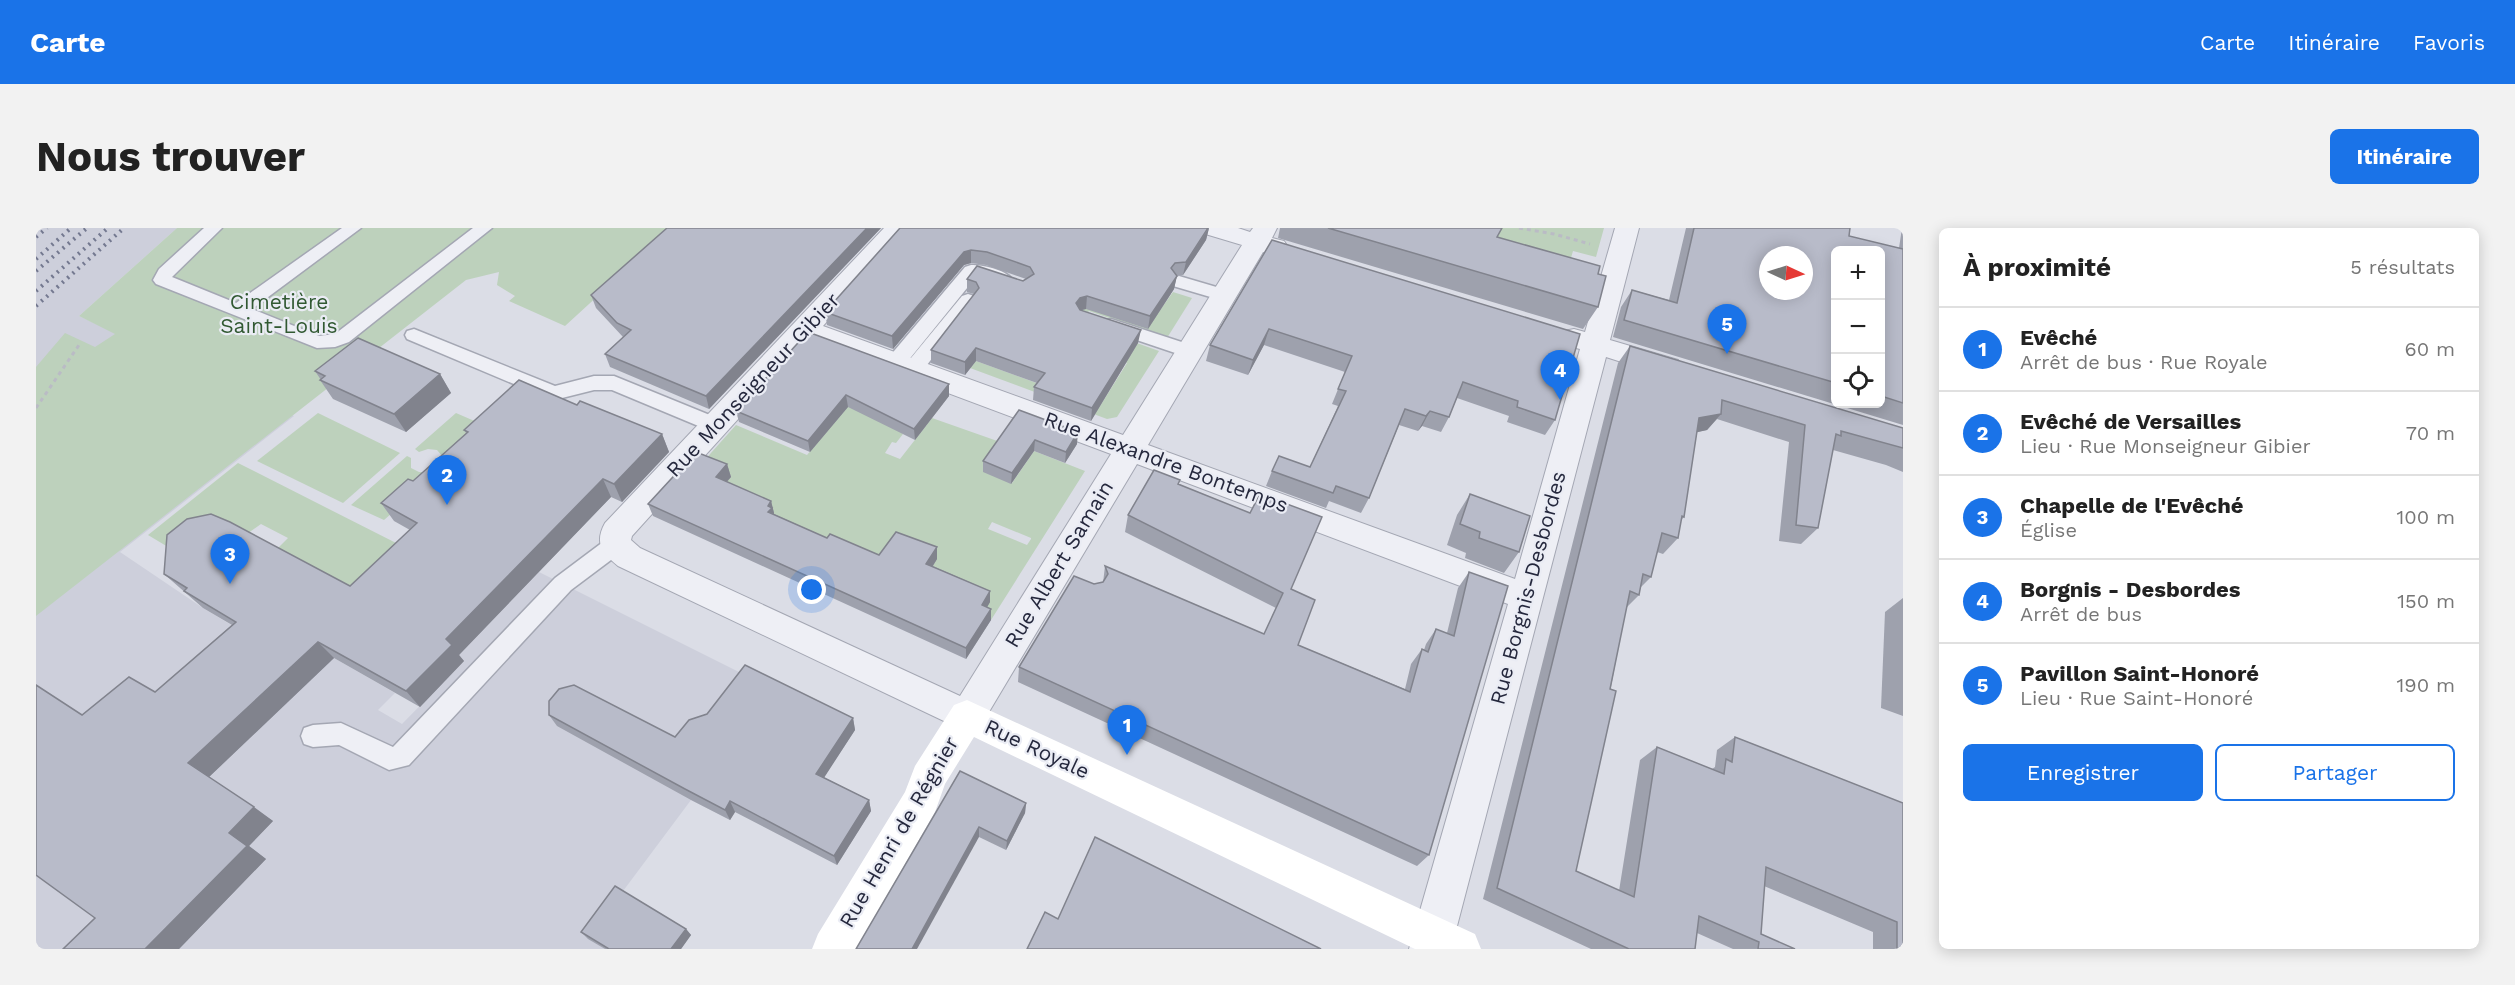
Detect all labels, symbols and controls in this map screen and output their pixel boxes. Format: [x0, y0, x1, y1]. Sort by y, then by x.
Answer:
text: Carte [30, 26, 105, 59]
text: Carte [2200, 30, 2255, 55]
text: Itinéraire [2288, 30, 2380, 55]
text: Favoris [2413, 30, 2485, 55]
button: Itinéraire [2330, 129, 2479, 184]
text: Nous trouver [36, 132, 305, 181]
north arrow [1759, 246, 1813, 300]
map controls [1831, 246, 1885, 408]
button: + [1831, 246, 1885, 300]
text: À proximité [1963, 252, 2111, 282]
text: 5 résultats [2350, 255, 2455, 279]
street label: Rue Monseigneur Gibier [661, 287, 845, 482]
park label: Cimetière Saint-Louis [220, 289, 338, 338]
button: − [1831, 300, 1885, 354]
pin: 5 [1708, 304, 1746, 354]
text: Evêché [2020, 325, 2097, 350]
text: 1 [1978, 337, 1987, 361]
text: 60 m [2405, 337, 2455, 361]
pin: 4 [1540, 350, 1580, 400]
text: Arrêt de bus · Rue Royale [2020, 350, 2268, 374]
button: locate [1831, 354, 1885, 408]
street label: Rue Alexandre Bontemps [1041, 406, 1292, 517]
text: Evêché de Versailles [2020, 409, 2241, 434]
text: 2 [1977, 421, 1988, 445]
text: 70 m [2406, 421, 2455, 445]
text: Lieu · Rue Monseigneur Gibier [2020, 434, 2311, 458]
pin: 2 [428, 456, 466, 505]
street label: Rue Borgnis-Desbordes [1484, 468, 1571, 707]
street label: Rue Albert Samain [999, 476, 1118, 652]
text: Chapelle de l'Evêché [2020, 493, 2244, 518]
text: 3 [1977, 505, 1988, 529]
text: 100 m [2396, 505, 2455, 529]
text: Église [2020, 518, 2077, 542]
pin: 3 [210, 534, 250, 584]
your location [797, 575, 826, 604]
text: Borgnis - Desbordes [2020, 577, 2241, 602]
text: 4 [1976, 589, 1989, 613]
text: 150 m [2397, 589, 2455, 613]
text: Arrêt de bus [2020, 602, 2142, 626]
text: Pavillon Saint-Honoré [2020, 661, 2259, 686]
text: 5 [1977, 673, 1988, 697]
text: 190 m [2397, 673, 2455, 697]
text: Lieu · Rue Saint-Honoré [2020, 686, 2253, 710]
pin: 1 [1108, 706, 1146, 755]
street label: Rue Royale [981, 713, 1094, 784]
street label: Rue Henri de Régnier [834, 731, 964, 932]
button: Enregistrer [1963, 744, 2203, 801]
button: Partager [2215, 744, 2455, 801]

